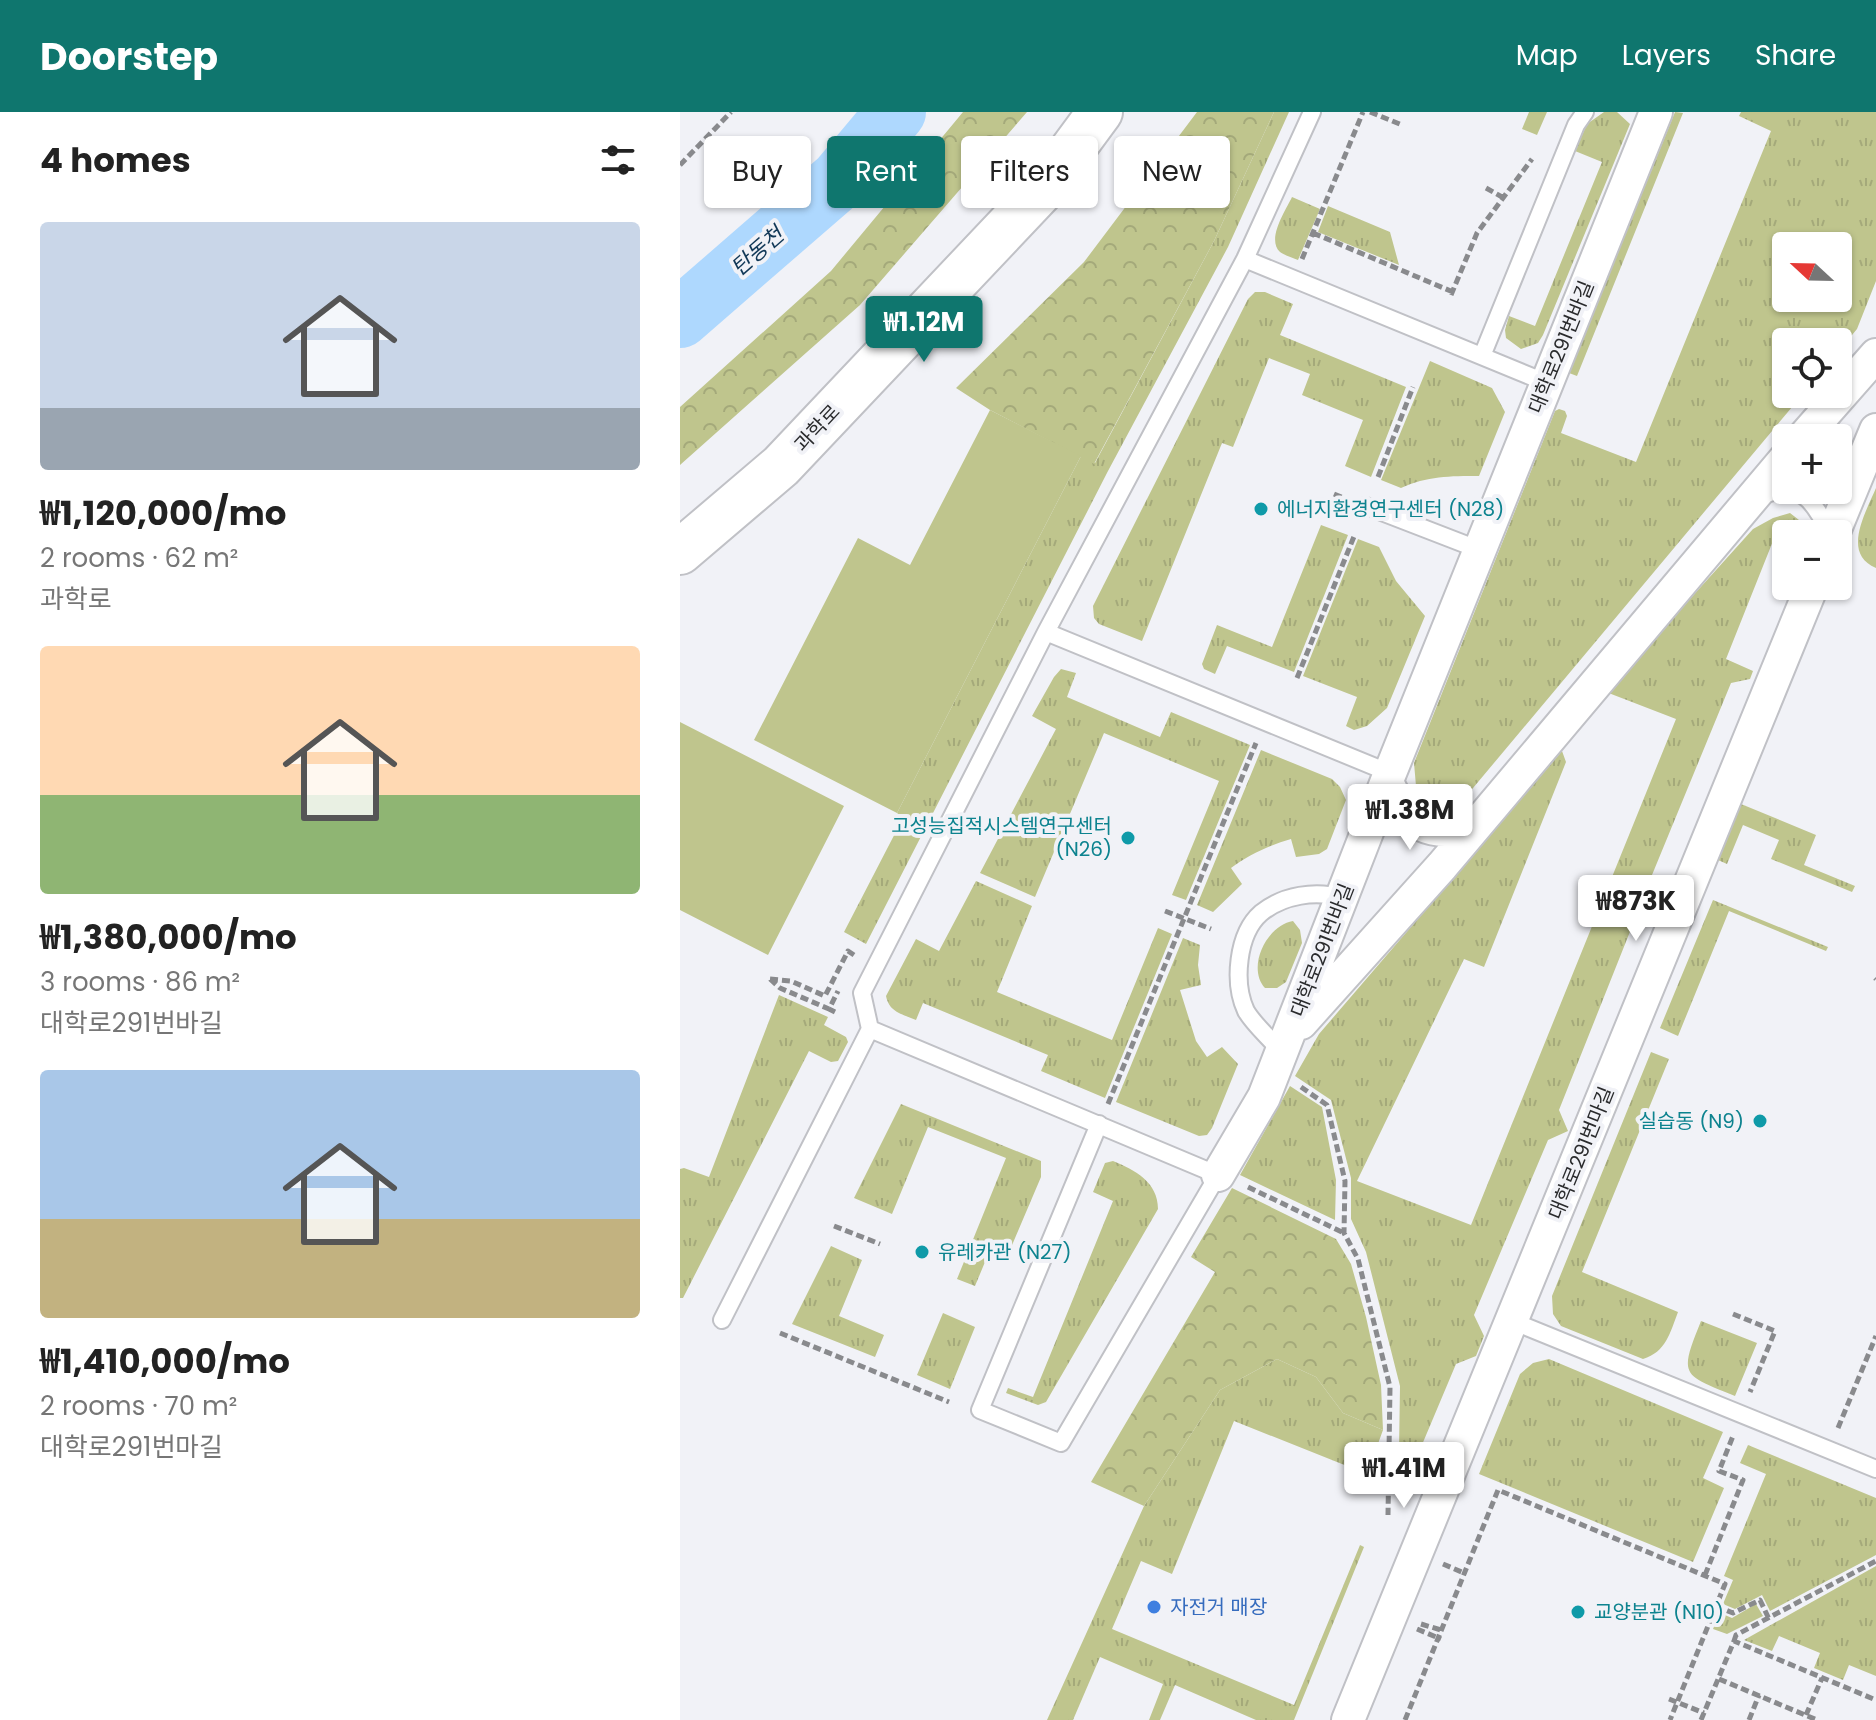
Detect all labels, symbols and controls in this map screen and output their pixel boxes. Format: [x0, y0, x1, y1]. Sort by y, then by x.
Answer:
text: Doorstep [40, 30, 218, 83]
text: Map [1516, 36, 1578, 75]
text: Layers [1622, 36, 1711, 75]
text: Share [1755, 36, 1836, 75]
text: 4 homes [40, 136, 191, 184]
chip: Buy [704, 136, 811, 208]
chip: Rent [827, 136, 945, 208]
chip: Filters [961, 136, 1098, 208]
chip: New [1114, 136, 1230, 208]
icon: filters [596, 138, 640, 182]
water label: 탄동천 [724, 218, 792, 283]
north arrow [1772, 232, 1852, 312]
map controls [1772, 232, 1852, 600]
icon: home [268, 274, 412, 418]
street label: 대학로291번바길 [1522, 276, 1600, 418]
pin: ₩1.12M [859, 296, 989, 364]
text: ₩1.12M [884, 304, 964, 340]
button: locate [1772, 328, 1852, 408]
street label: 과학로 [788, 398, 846, 458]
button: + [1772, 424, 1852, 504]
text: ₩1,120,000/mo [40, 489, 286, 537]
place label: 에너지환경연구센터 (N28) [1277, 495, 1504, 523]
marker: 에너지환경연구센터 (N28) [1252, 500, 1270, 518]
button: − [1772, 520, 1852, 600]
text: 2 rooms · 62 m² [40, 540, 238, 576]
text: 과학로 [40, 581, 112, 617]
icon: home [268, 698, 412, 842]
pin: ₩1.38M [1345, 784, 1475, 852]
text: ₩1.38M [1366, 792, 1454, 828]
place label: 고성능집적시스템연구센터 (N26) [891, 812, 1112, 863]
marker: 고성능집적시스템연구센터 (N26) [1119, 829, 1137, 847]
pin: ₩873K [1580, 875, 1692, 943]
street label: 대학로291번바길 [1284, 879, 1360, 1021]
text: ₩873K [1596, 883, 1676, 919]
text: ₩1,380,000/mo [40, 913, 297, 961]
text: 3 rooms · 86 m² [40, 964, 240, 1000]
text: 대학로291번바길 [40, 1005, 223, 1041]
street label: 대학로291번마길 [1542, 1082, 1620, 1224]
place label: 실습동 (N9) [1639, 1107, 1744, 1135]
marker: 실습동 (N9) [1751, 1112, 1769, 1130]
icon: home [268, 1122, 412, 1266]
place label: 유레카관 (N27) [938, 1238, 1072, 1266]
marker: 유레카관 (N27) [913, 1243, 931, 1261]
text: ₩1,410,000/mo [40, 1337, 290, 1385]
text: 2 rooms · 70 m² [40, 1388, 237, 1424]
text: 대학로291번마길 [40, 1429, 223, 1465]
pin: ₩1.41M [1339, 1442, 1469, 1510]
text: ₩1.41M [1362, 1450, 1446, 1486]
place label: 자전거 매장 [1170, 1593, 1267, 1621]
marker: 자전거 매장 [1145, 1598, 1163, 1616]
place label: 교양분관 (N10) [1594, 1598, 1724, 1626]
marker: 교양분관 (N10) [1569, 1603, 1587, 1621]

